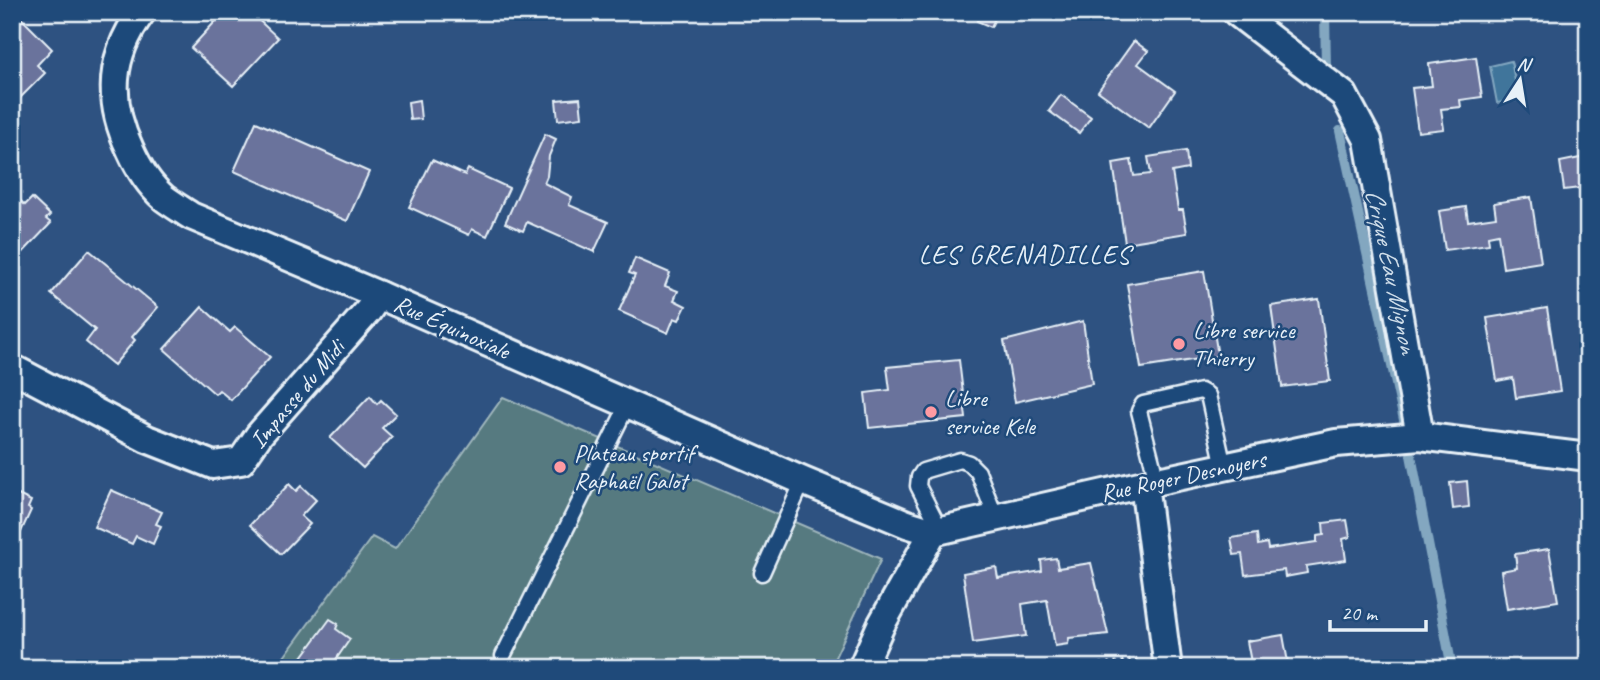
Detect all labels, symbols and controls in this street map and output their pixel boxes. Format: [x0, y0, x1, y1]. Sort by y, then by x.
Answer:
north arrow [1484, 46, 1554, 116]
text: N [1515, 51, 1535, 78]
water label: Crique Eau Mignon [1358, 186, 1426, 359]
district label: LES GRENADILLES [919, 238, 1135, 271]
street label: Rue Équinoxiale [390, 288, 516, 367]
place label: Libre service Thierry [1193, 315, 1297, 373]
street label: Impasse du Midi [243, 332, 353, 454]
marker: Libre service Thierry [1171, 336, 1187, 352]
place label: Libre service Kele [945, 383, 1037, 441]
marker: Libre service Kele [923, 404, 939, 420]
place label: Plateau sportif Raphaël Galot [574, 438, 699, 496]
street label: Rue Roger Desnoyers [1098, 443, 1271, 508]
marker: Plateau sportif Raphaël Galot [552, 459, 568, 475]
scale bar [1330, 589, 1427, 633]
text: 20 m [1341, 600, 1379, 626]

